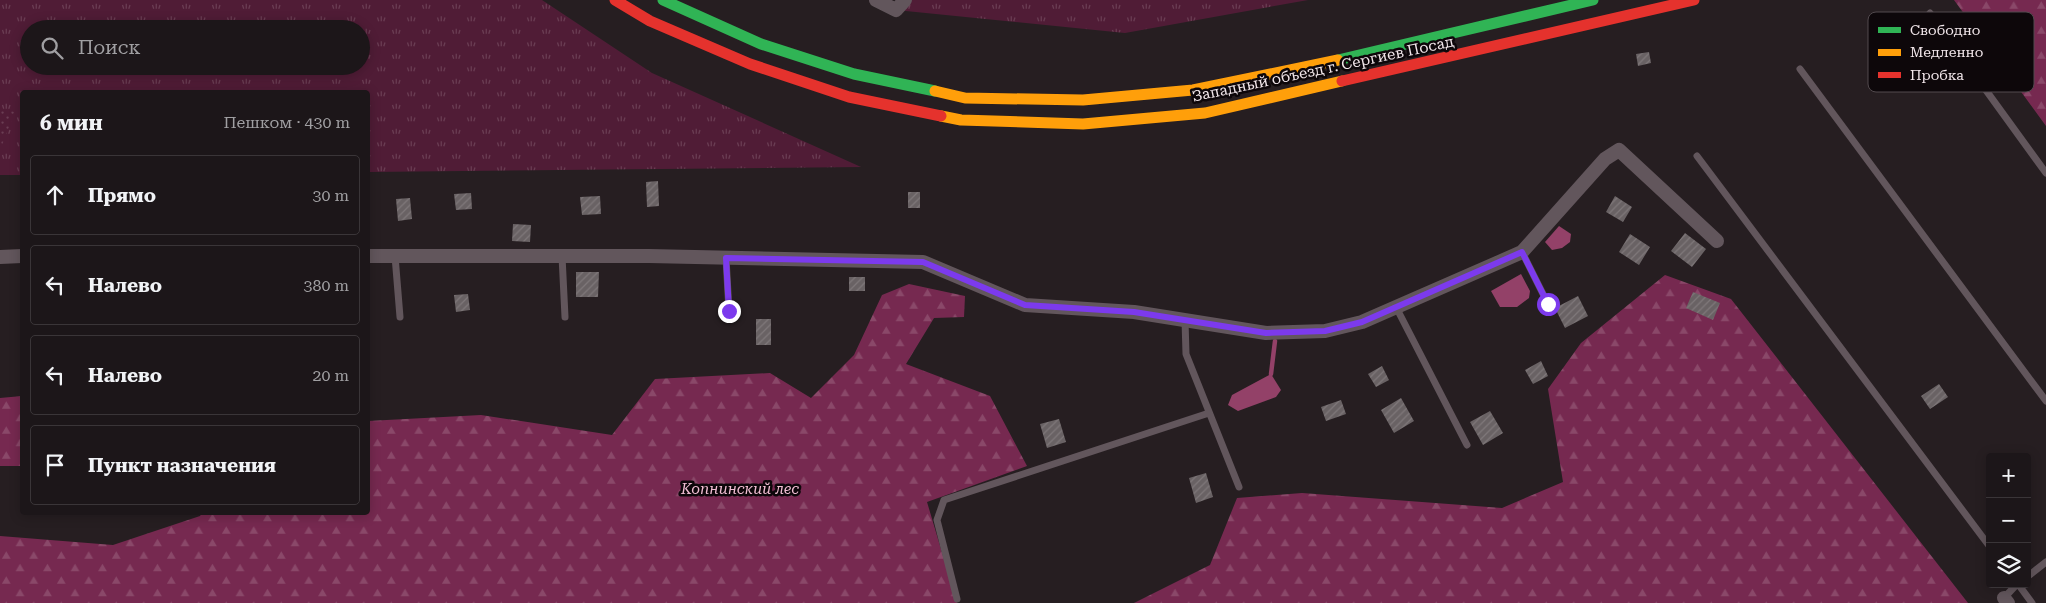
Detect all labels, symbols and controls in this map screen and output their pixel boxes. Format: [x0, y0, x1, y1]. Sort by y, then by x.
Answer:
legend [1868, 12, 2034, 92]
search box [20, 20, 370, 75]
text: Свободно [1910, 22, 1980, 38]
street label: Западный объезд г. Сергиев Посад [1190, 32, 1456, 106]
icon: search [38, 34, 66, 62]
text: Поиск [78, 36, 141, 59]
text: Медленно [1910, 44, 1983, 60]
text: Пробка [1910, 67, 1964, 83]
text: 6 мин [40, 111, 103, 135]
text: Пешком · 430 m [223, 113, 350, 132]
icon: ahead [41, 181, 69, 209]
text: Прямо [88, 184, 156, 207]
text: 30 m [312, 186, 349, 205]
icon: left [41, 271, 69, 299]
text: Налево [88, 274, 162, 297]
text: 380 m [303, 276, 349, 295]
route start [1537, 293, 1560, 316]
route end [718, 300, 741, 323]
icon: left [41, 361, 69, 389]
text: Налево [88, 364, 162, 387]
text: 20 m [312, 366, 349, 385]
icon: arrive [41, 451, 69, 479]
map controls [1986, 453, 2031, 588]
button: + [1986, 453, 2031, 498]
text: Пункт назначения [88, 454, 276, 477]
park label: Копнинский лес [680, 480, 799, 498]
button: − [1986, 498, 2031, 543]
button: layers [1986, 543, 2031, 588]

